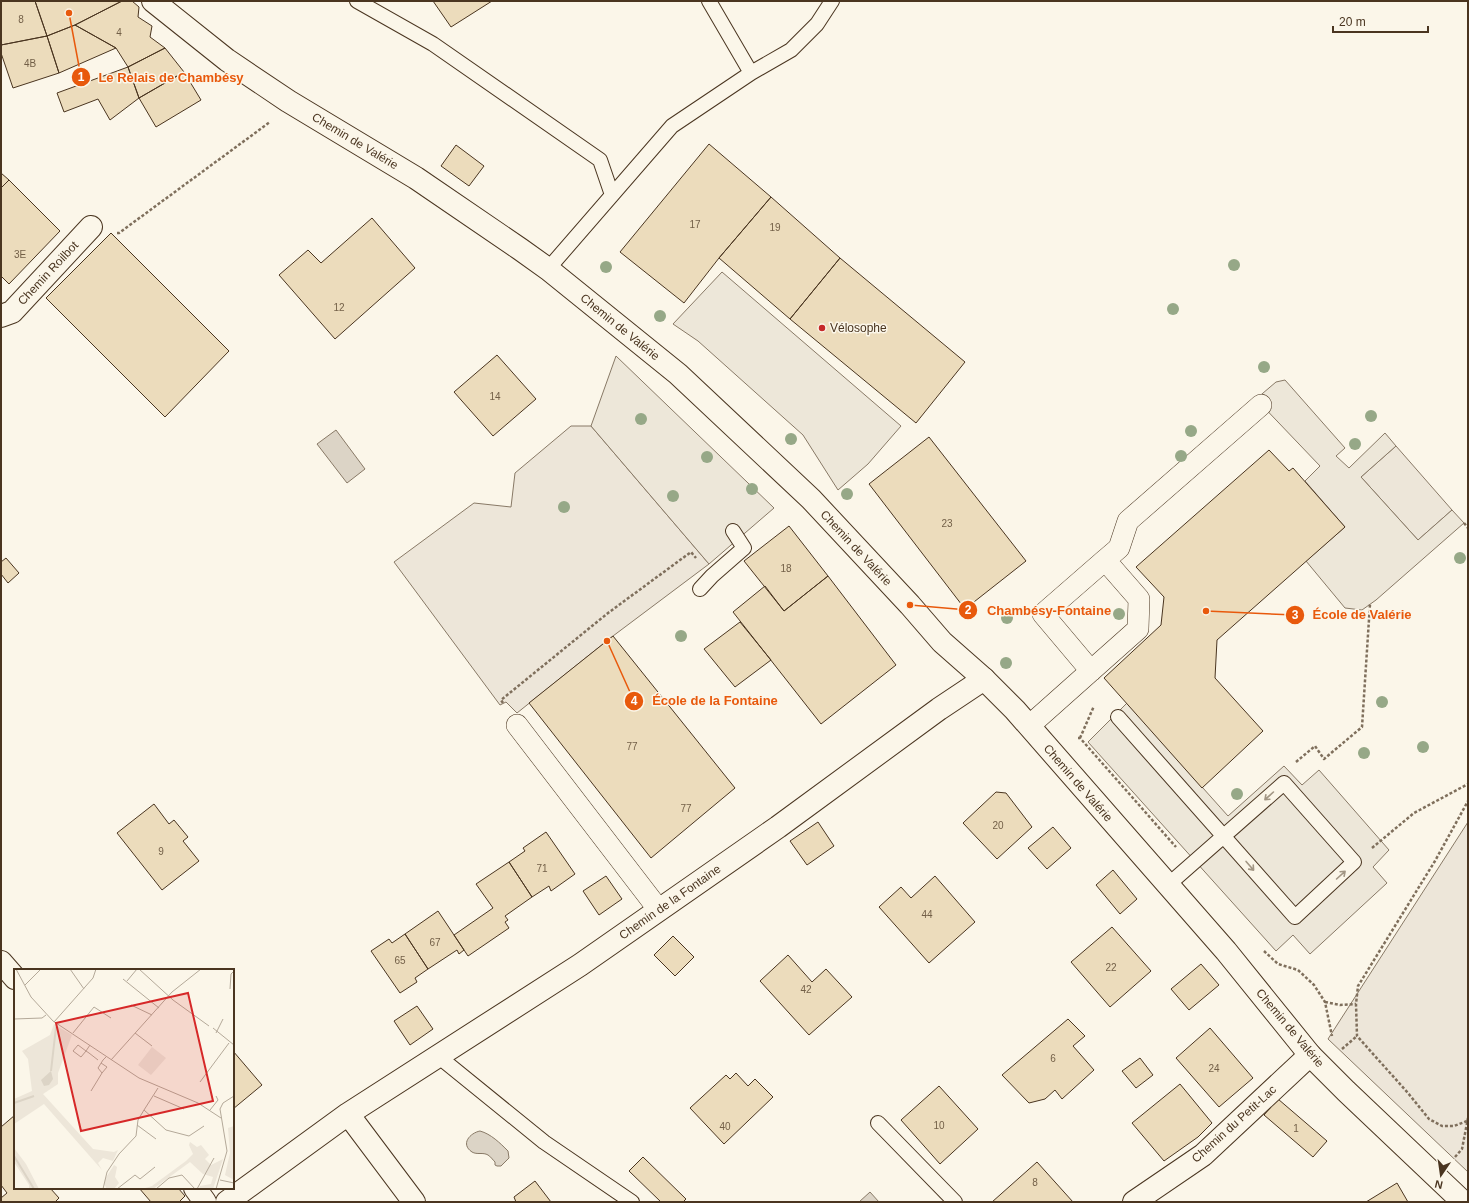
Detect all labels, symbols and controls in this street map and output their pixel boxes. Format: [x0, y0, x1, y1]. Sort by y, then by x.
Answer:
scale bar [1333, 8, 1428, 34]
house number: 8 [18, 14, 24, 25]
text: 20 m [1339, 15, 1366, 29]
house number: 4 [116, 27, 122, 38]
house number: 4B [24, 58, 36, 69]
callout: Le Relais de Chambésy [71, 65, 252, 90]
text: 1 [78, 70, 85, 84]
text: Le Relais de Chambésy [98, 70, 244, 85]
street label: Chemin de Valérie [309, 110, 401, 172]
house number: 17 [689, 219, 701, 230]
house number: 19 [769, 222, 781, 233]
street label: Chemin Roilbot [15, 238, 82, 308]
house number: 3E [14, 249, 26, 260]
street label: Chemin de Valérie [578, 291, 663, 363]
house number: 12 [333, 302, 345, 313]
place label: Vélosophe [830, 321, 887, 335]
marker: Vélosophe [817, 323, 827, 333]
house number: 14 [489, 391, 501, 402]
street label: Chemin de Valérie [818, 507, 895, 589]
house number: 23 [941, 518, 953, 529]
house number: 18 [780, 563, 792, 574]
callout: Chambésy-Fontaine [958, 598, 1119, 623]
callout: École de Valérie [1285, 602, 1420, 627]
text: 2 [965, 603, 972, 617]
text: Chambésy-Fontaine [987, 603, 1111, 618]
text: École de Valérie [1312, 607, 1412, 622]
text: 3 [1292, 608, 1299, 622]
callout: École de la Fontaine [624, 688, 786, 713]
text: École de la Fontaine [652, 693, 778, 708]
text: 4 [631, 694, 638, 708]
house number: 77 [626, 741, 638, 752]
street label: Chemin de Valérie [1041, 741, 1116, 825]
one-way arrow [1264, 792, 1275, 801]
house number: 77 [680, 803, 692, 814]
house number: 20 [992, 820, 1004, 831]
house number: 9 [158, 846, 164, 857]
street label: Chemin de la Fontaine [617, 861, 724, 942]
one-way arrow [1245, 861, 1254, 871]
house number: 71 [536, 863, 548, 874]
one-way arrow [1336, 870, 1346, 879]
house number: 44 [921, 909, 933, 920]
house number: 67 [429, 937, 441, 948]
house number: 65 [394, 955, 406, 966]
house number: 22 [1105, 962, 1117, 973]
inset map [14, 969, 234, 1189]
house number: 42 [800, 984, 812, 995]
street label: Chemin de Valérie [1253, 986, 1327, 1070]
house number: 6 [1050, 1053, 1056, 1064]
house number: 24 [1208, 1063, 1220, 1074]
street label: Chemin du Petit-Lac [1189, 1082, 1279, 1166]
house number: 10 [933, 1120, 945, 1131]
house number: 40 [719, 1121, 731, 1132]
house number: 1 [1293, 1123, 1299, 1134]
north arrow [1421, 1155, 1461, 1195]
house number: 8 [1032, 1177, 1038, 1188]
text: N [1433, 1178, 1444, 1191]

